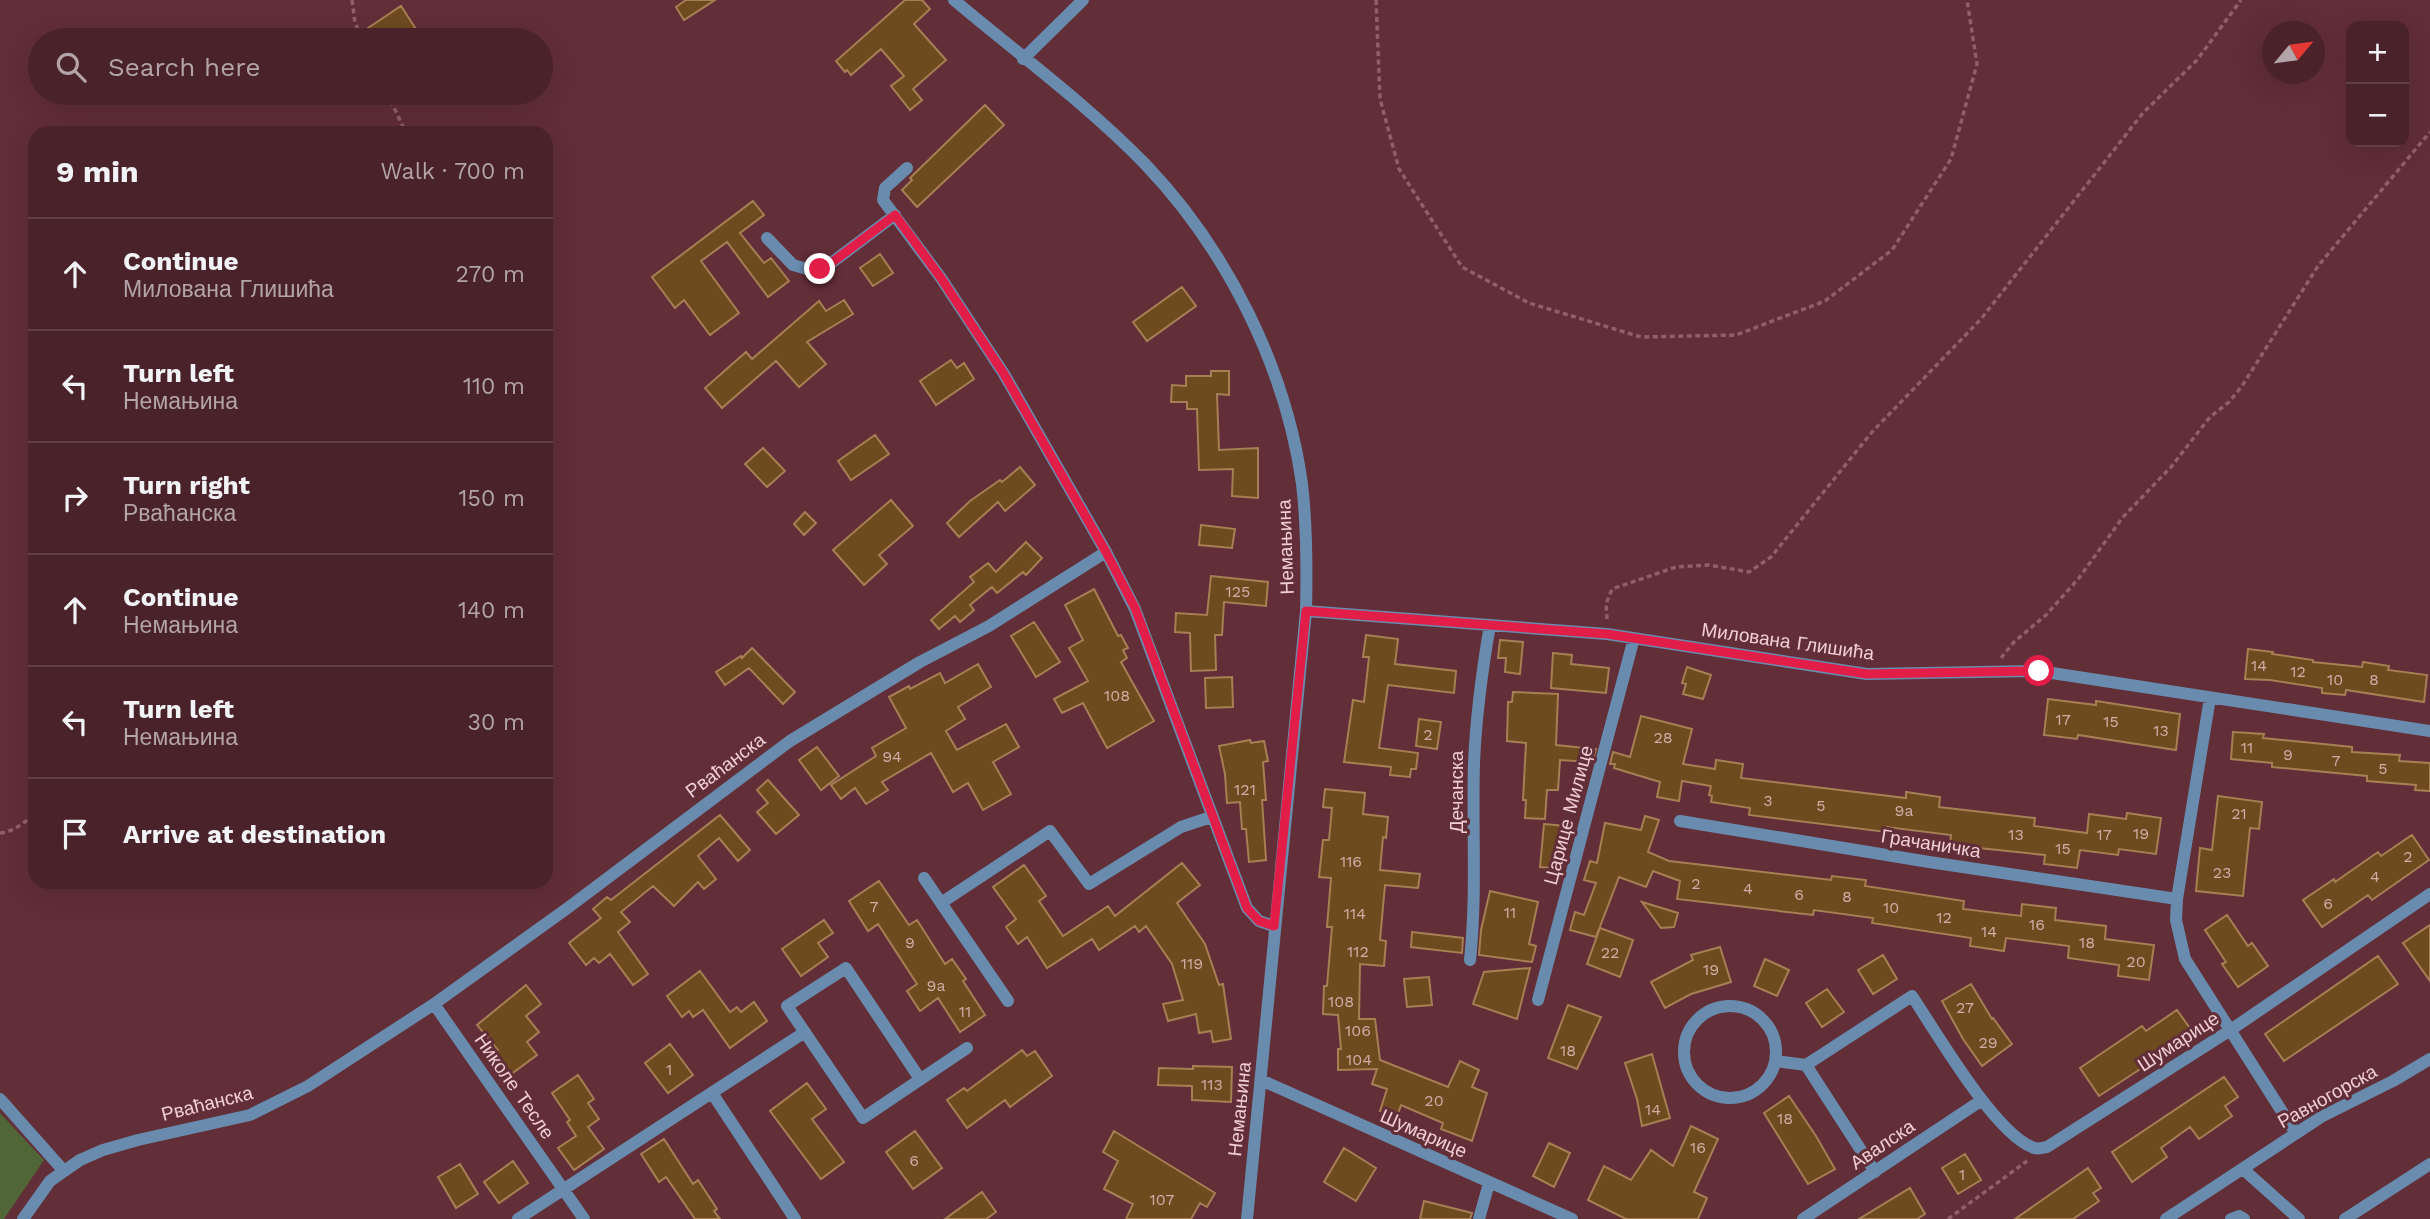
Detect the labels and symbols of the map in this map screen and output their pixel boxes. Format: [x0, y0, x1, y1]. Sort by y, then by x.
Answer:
north arrow [2262, 21, 2325, 84]
route end [804, 253, 835, 284]
street label: Немањина [1272, 499, 1299, 595]
house number: 125 [1226, 582, 1250, 601]
street label: Милована Глишића [1700, 618, 1876, 665]
route start [2023, 655, 2054, 686]
house number: 14 [2251, 656, 2267, 675]
house number: 12 [2290, 662, 2306, 681]
house number: 10 [2327, 670, 2343, 689]
house number: 8 [2369, 670, 2379, 689]
house number: 108 [1104, 686, 1130, 705]
house number: 17 [2055, 710, 2071, 729]
house number: 15 [2103, 712, 2119, 731]
house number: 13 [2153, 721, 2169, 740]
house number: 2 [1423, 725, 1433, 744]
street label: Рваћанска [681, 728, 770, 803]
house number: 28 [1653, 728, 1673, 747]
house number: 11 [2241, 738, 2253, 757]
street label: Царице Милице [1539, 743, 1598, 887]
house number: 9 [2283, 745, 2293, 764]
house number: 94 [882, 747, 902, 766]
street label: Дечанска [1445, 750, 1468, 833]
house number: 7 [2332, 751, 2341, 770]
house number: 5 [2378, 759, 2388, 778]
house number: 121 [1234, 780, 1256, 799]
house number: 3 [1763, 791, 1773, 810]
house number: 5 [1816, 796, 1826, 815]
house number: 9a [1895, 801, 1913, 820]
house number: 21 [2231, 804, 2247, 823]
street label: Грачаничка [1879, 824, 1983, 863]
house number: 19 [2133, 824, 2149, 843]
house number: 13 [2008, 825, 2024, 844]
house number: 17 [2096, 825, 2112, 844]
house number: 15 [2055, 839, 2071, 858]
house number: 2 [2403, 847, 2413, 866]
house number: 116 [1340, 852, 1362, 871]
house number: 23 [2213, 863, 2231, 882]
house number: 4 [2370, 867, 2380, 886]
house number: 2 [1691, 874, 1701, 893]
house number: 4 [1743, 879, 1753, 898]
house number: 6 [1794, 885, 1804, 904]
house number: 8 [1842, 887, 1852, 906]
house number: 6 [2323, 894, 2333, 913]
house number: 7 [870, 897, 879, 916]
house number: 10 [1883, 898, 1899, 917]
house number: 11 [1504, 903, 1516, 922]
house number: 114 [1344, 904, 1366, 923]
house number: 12 [1936, 908, 1952, 927]
house number: 16 [2029, 915, 2045, 934]
house number: 14 [1981, 922, 1997, 941]
house number: 9 [905, 933, 915, 952]
house number: 18 [2079, 933, 2095, 952]
house number: 112 [1347, 942, 1369, 961]
house number: 22 [1601, 943, 1619, 962]
house number: 20 [2126, 952, 2146, 971]
house number: 119 [1181, 954, 1203, 973]
house number: 19 [1703, 960, 1719, 979]
house number: 9a [927, 976, 945, 995]
house number: 108 [1328, 992, 1354, 1011]
house number: 27 [1956, 998, 1974, 1017]
house number: 11 [959, 1002, 971, 1021]
street label: Шумарице [2133, 1007, 2223, 1076]
house number: 106 [1345, 1021, 1371, 1040]
street label: Николе Тесле [470, 1029, 559, 1143]
house number: 29 [1978, 1033, 1998, 1052]
house number: 18 [1560, 1041, 1576, 1060]
house number: 104 [1346, 1050, 1372, 1069]
street label: Равногорска [2273, 1059, 2381, 1133]
house number: 1 [666, 1060, 672, 1079]
street label: Немањина [1223, 1060, 1256, 1158]
house number: 113 [1201, 1075, 1223, 1094]
street label: Рваћанска [159, 1081, 256, 1126]
house number: 20 [1424, 1091, 1444, 1110]
house number: 14 [1645, 1100, 1661, 1119]
street label: Шумарице [1377, 1104, 1471, 1163]
house number: 18 [1777, 1109, 1793, 1128]
street label: Авалска [1846, 1114, 1919, 1174]
house number: 16 [1690, 1138, 1706, 1157]
house number: 6 [909, 1151, 919, 1170]
house number: 1 [1959, 1165, 1965, 1184]
house number: 107 [1150, 1190, 1174, 1209]

